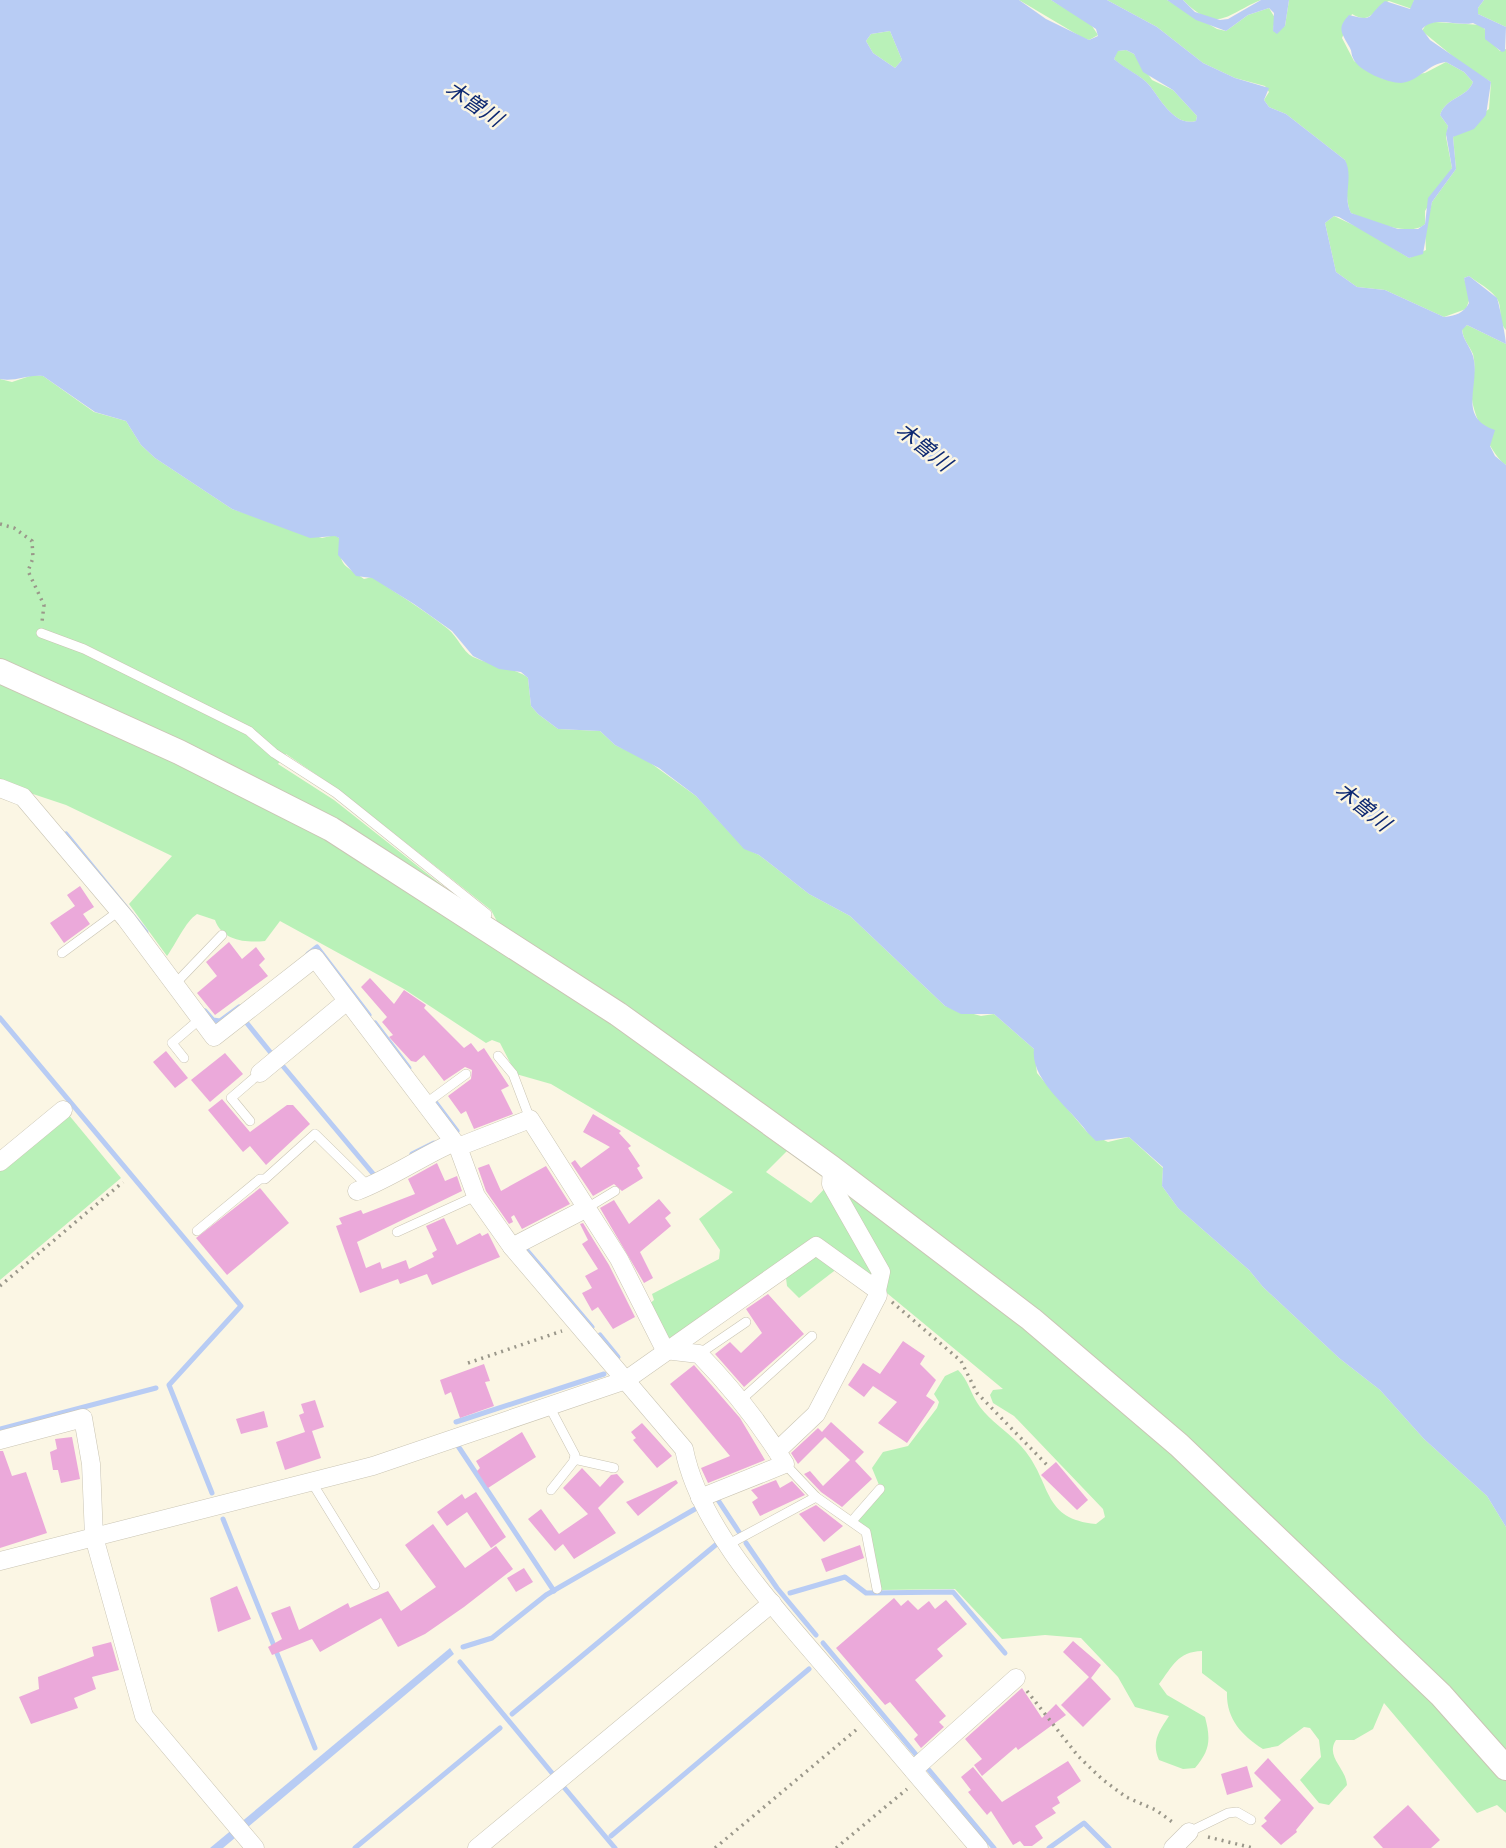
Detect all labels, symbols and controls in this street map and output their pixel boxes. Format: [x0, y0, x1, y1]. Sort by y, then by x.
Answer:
water label: 木曽川 [441, 76, 508, 133]
water label: 木曽川 [892, 418, 958, 477]
water label: 木曽川 [1331, 778, 1397, 837]

